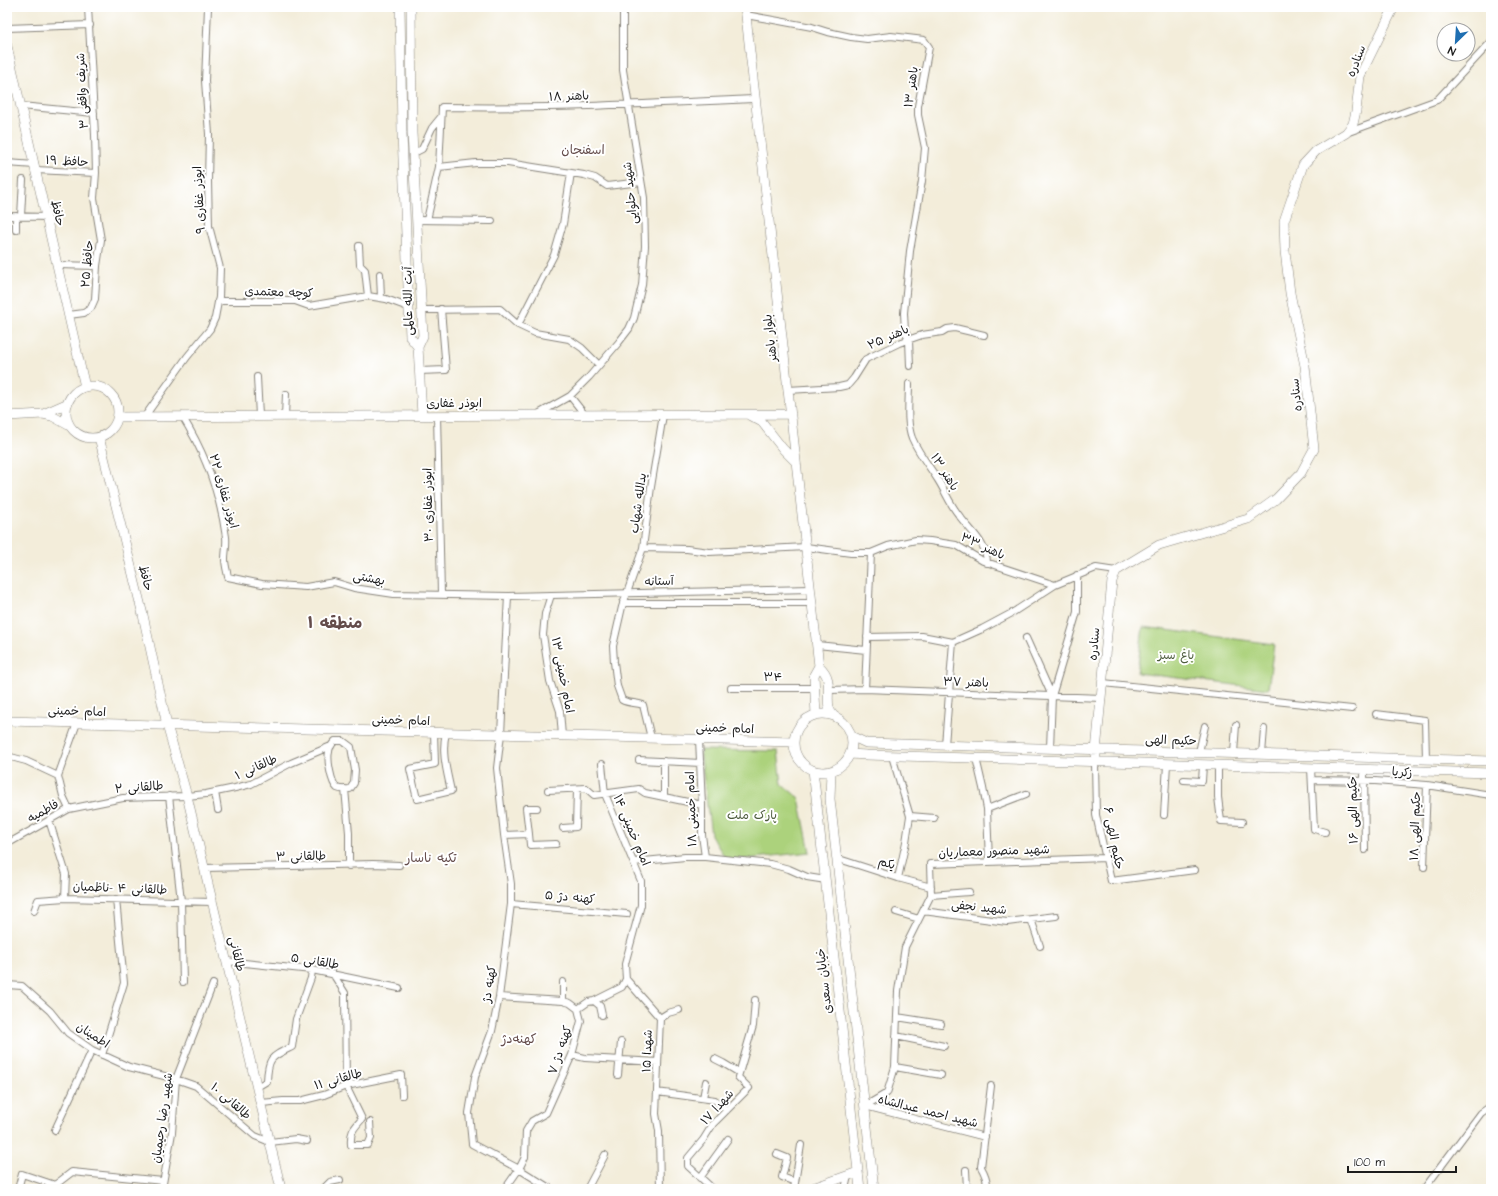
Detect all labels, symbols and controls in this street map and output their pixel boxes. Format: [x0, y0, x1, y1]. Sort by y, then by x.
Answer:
north arrow [1436, 22, 1476, 62]
text: N [1446, 42, 1458, 59]
street label: سنادره [1343, 43, 1370, 80]
street label: شریف واقفی ۳ [72, 53, 93, 129]
street label: باهنر ۱۳ [900, 65, 923, 109]
street label: باهنر ۱۸ [549, 87, 589, 106]
district label: اسفنجان [561, 141, 605, 159]
street label: حافظ ۱۹ [45, 152, 89, 171]
street label: شهید حلوایی [619, 161, 642, 225]
street label: ابوذر غفاری ۹ [189, 166, 210, 234]
street label: حافظ [46, 198, 69, 228]
street label: حافظ ۲۵ [77, 240, 98, 288]
street label: آیت الله عالمی [399, 265, 418, 336]
street label: کوچه معتمدی [244, 283, 314, 302]
street label: بلوار باهنر [759, 313, 782, 364]
street label: باهنر ۲۵ [865, 321, 912, 354]
street label: سنادره [1286, 378, 1307, 412]
street label: ابوذر غفاری [426, 395, 482, 412]
street label: باهنر ۱۳ [926, 450, 963, 494]
street label: ابوذر غفاری ۲۲ [205, 452, 242, 530]
street label: ابوذر غفاری ۳۰ [419, 468, 438, 542]
street label: یدالله شهاب [626, 472, 651, 534]
street label: باهنر ۳۳ [958, 529, 1008, 564]
street label: حافظ [134, 563, 157, 593]
street label: بهشتی [352, 567, 386, 590]
street label: آستانه [644, 573, 675, 590]
district label: منطقه ۱ [308, 612, 362, 634]
street label: سنادره [1085, 627, 1104, 661]
street label: امام خمینی ۱۳ [547, 636, 578, 715]
park label: باغ سبز [1157, 647, 1194, 664]
street label: ۳۴ [764, 669, 782, 686]
street label: باهنر ۳۷ [943, 673, 989, 692]
street label: امام خمینی [48, 702, 106, 721]
street label: امام خمینی [372, 711, 430, 730]
street label: امام خمینی [696, 719, 754, 738]
street label: حکیم الهی [1145, 731, 1197, 750]
street label: طالقانی ۱ [232, 751, 280, 784]
street label: زکریا [1391, 763, 1413, 782]
street label: امام خمینی ۱۸ [682, 771, 701, 847]
street label: حکیم الهی ۱۶ [1344, 776, 1363, 844]
street label: طالقانی ۲ [114, 777, 164, 798]
street label: حکیم الهی ۱۸ [1406, 791, 1425, 861]
street label: امام خمینی ۱۴ [609, 792, 654, 869]
street label: فاطمیه [24, 796, 62, 827]
street label: حکیم الهی ۶ [1099, 805, 1128, 871]
park label: پارک ملت [727, 807, 777, 824]
street label: شهید منصور معماریان [938, 841, 1050, 862]
street label: طالقانی ۳ [276, 848, 326, 865]
district label: تکیه ناسار [404, 849, 457, 867]
street label: یکم [876, 853, 898, 874]
street label: طالقانی ۴ -ناظمیان [72, 878, 167, 899]
street label: کهنه دژ ۵ [544, 887, 596, 908]
street label: شهید نجفی [950, 896, 1008, 919]
street label: طالقانی [224, 935, 249, 973]
street label: خیابان سعدی [812, 947, 837, 1015]
street label: طالقانی ۵ [290, 949, 340, 974]
street label: کهنه دژ [478, 964, 501, 1005]
street label: اطمینان [73, 1018, 113, 1053]
street label: کهنه دژ ۷ [544, 1024, 577, 1077]
street label: شهدا ۱۵ [638, 1029, 657, 1073]
district label: کهنه‌دژ [500, 1030, 537, 1048]
street label: طالقانی ۱۱ [312, 1065, 364, 1094]
street label: شهید رضا رحیمیان [148, 1072, 177, 1164]
street label: طالقانی ۱۰ [207, 1079, 255, 1124]
street label: شهدا ۱۷ [697, 1086, 738, 1129]
street label: شهید احمد عبدالشاه [876, 1091, 980, 1132]
scale bar [1348, 1148, 1456, 1174]
text: 100 m [1354, 1154, 1385, 1171]

